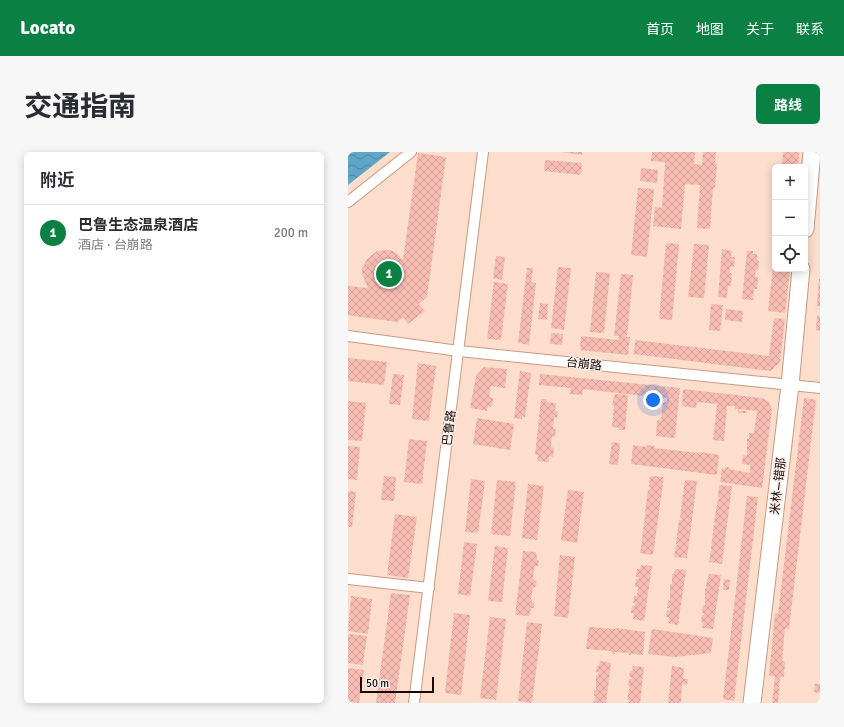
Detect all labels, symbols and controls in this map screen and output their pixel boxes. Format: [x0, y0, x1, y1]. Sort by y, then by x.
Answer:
text: Locato [20, 16, 75, 40]
text: 首页 [646, 21, 674, 38]
text: 地图 [696, 21, 724, 38]
text: 关于 [746, 21, 774, 38]
text: 联系 [796, 21, 824, 38]
button: 路线 [756, 84, 820, 124]
text: 交通指南 [24, 90, 136, 124]
map controls [772, 164, 808, 272]
button: + [772, 164, 808, 200]
text: 附近 [40, 170, 74, 191]
button: − [772, 200, 808, 236]
text: 巴鲁生态温泉酒店 [78, 216, 198, 234]
text: 1 [49, 225, 57, 241]
text: 200 m [274, 225, 308, 241]
button: locate [772, 236, 808, 272]
text: 酒店 · 台崩路 [78, 237, 153, 253]
pin: 1 [376, 259, 402, 289]
street label: 台崩路 [565, 355, 603, 374]
your location [643, 390, 663, 410]
street label: 巴鲁路 [440, 409, 459, 447]
street label: 米林—错那 [768, 457, 789, 515]
scale bar [360, 675, 434, 694]
text: 50 m [366, 677, 389, 690]

